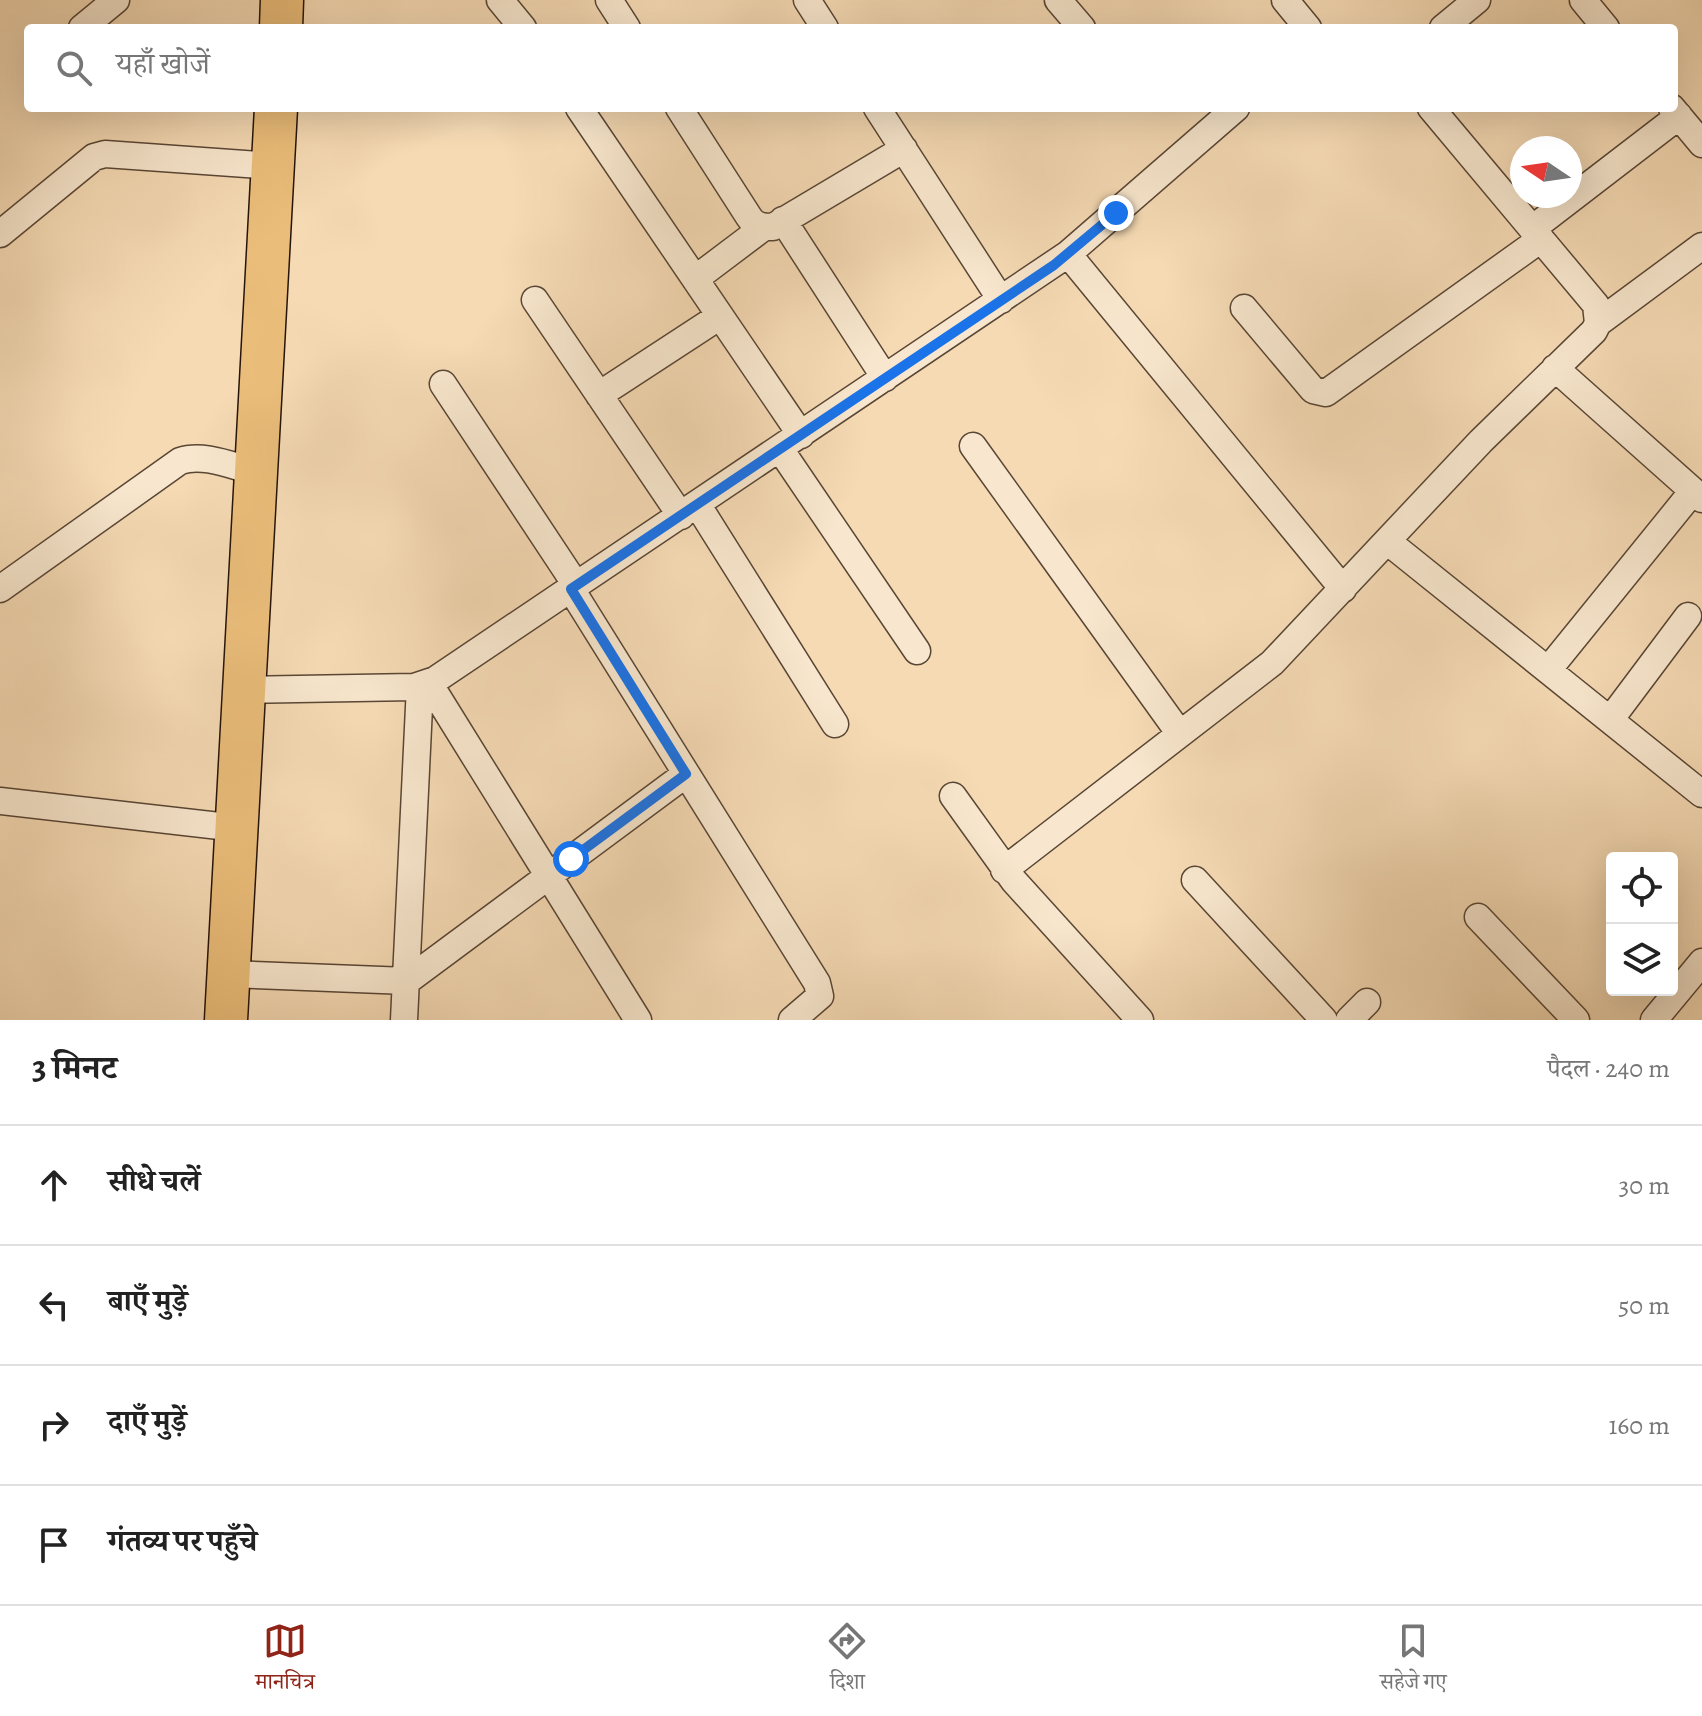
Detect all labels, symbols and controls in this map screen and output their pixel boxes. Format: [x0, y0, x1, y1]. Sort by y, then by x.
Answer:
search box [24, 24, 1678, 112]
text: यहाँ खोजें [116, 44, 210, 84]
icon: search [52, 46, 96, 90]
north arrow [1510, 136, 1582, 208]
route end [1098, 195, 1134, 231]
route start [553, 841, 589, 877]
map controls [1606, 852, 1678, 996]
button: locate [1606, 852, 1678, 924]
button: layers [1606, 924, 1678, 996]
text: 3 मिनट [32, 1044, 117, 1091]
text: पैदल · 240 m [1547, 1051, 1670, 1086]
text: सीधे चलें [108, 1161, 200, 1201]
icon: ahead [32, 1163, 76, 1207]
text: 30 m [1619, 1168, 1670, 1203]
text: बाएँ मुड़ें [108, 1281, 188, 1321]
icon: left [32, 1283, 76, 1327]
text: 50 m [1618, 1288, 1670, 1323]
text: दाएँ मुड़ें [108, 1401, 187, 1441]
icon: right [32, 1403, 76, 1447]
text: 160 m [1608, 1408, 1670, 1443]
text: गंतव्य पर पहुँचे [108, 1521, 257, 1561]
icon: arrive [32, 1523, 76, 1567]
tab: मानचित्र [255, 1619, 315, 1703]
tab: दिशा [825, 1619, 869, 1703]
tab: सहेजे गए [1380, 1619, 1447, 1703]

